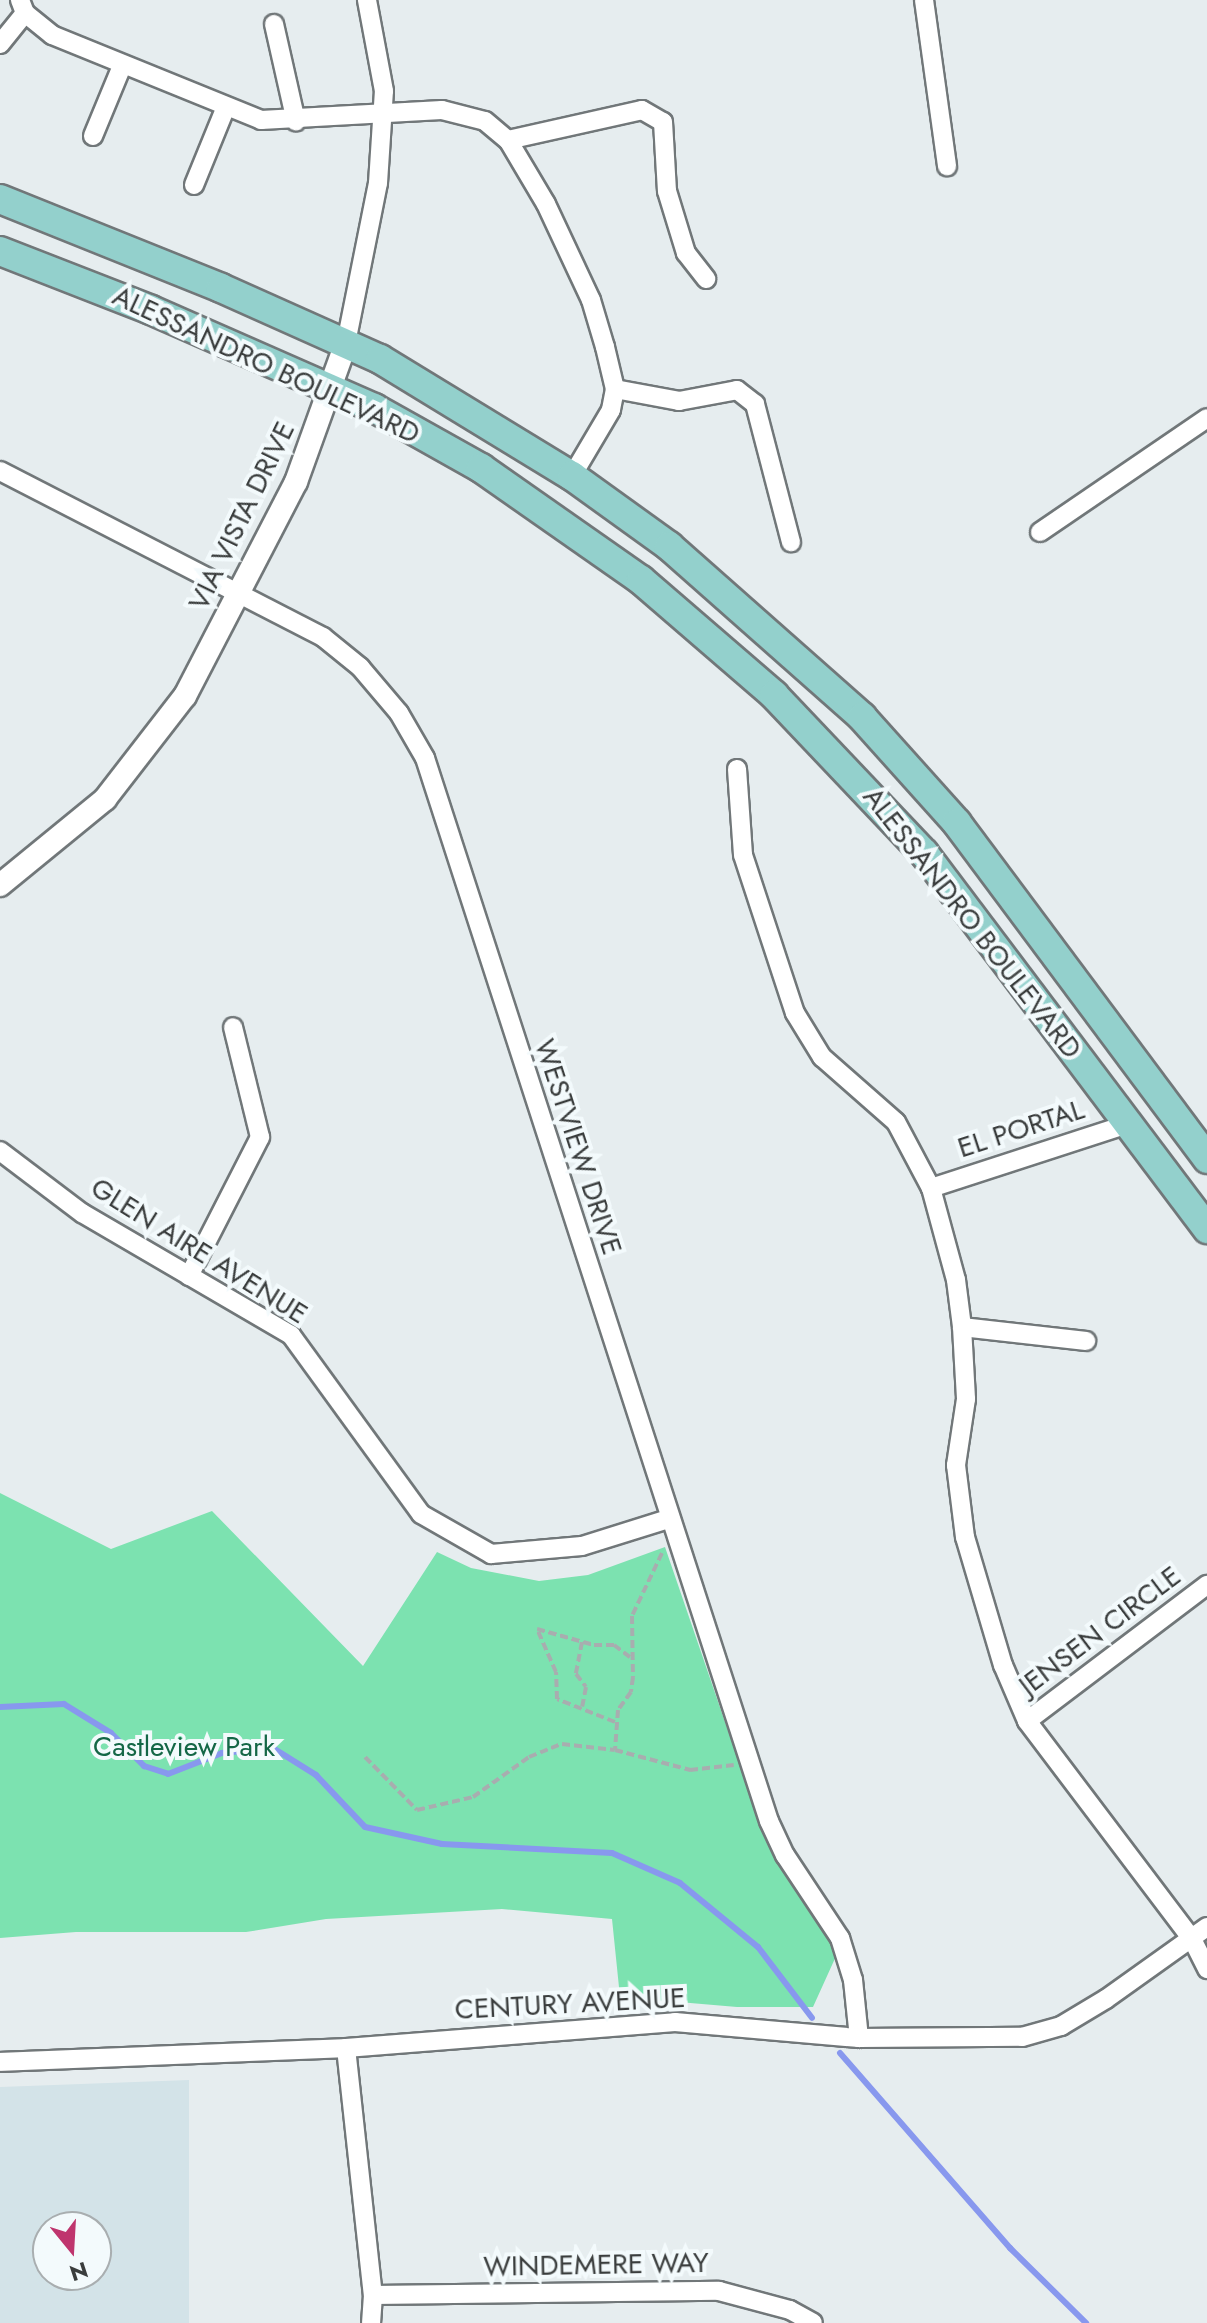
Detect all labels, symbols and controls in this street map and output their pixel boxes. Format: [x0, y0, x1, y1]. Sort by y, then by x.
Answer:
street label: ALESSANDRO BOULEVARD [107, 279, 425, 451]
street label: VIA VISTA DRIVE [182, 416, 302, 616]
street label: ALESSANDRO BOULEVARD [856, 781, 1088, 1065]
street label: WESTVIEW DRIVE [527, 1035, 629, 1259]
street label: EL PORTAL [954, 1093, 1088, 1165]
street label: GLEN AIRE AVENUE [85, 1171, 313, 1331]
street label: JENSEN CIRCLE [1013, 1559, 1187, 1703]
park label: Castleview Park [93, 1730, 275, 1764]
street label: CENTURY AVENUE [454, 1981, 686, 2027]
north arrow [32, 2211, 112, 2291]
street label: WINDEMERE WAY [483, 2246, 709, 2284]
text: N [66, 2254, 92, 2290]

